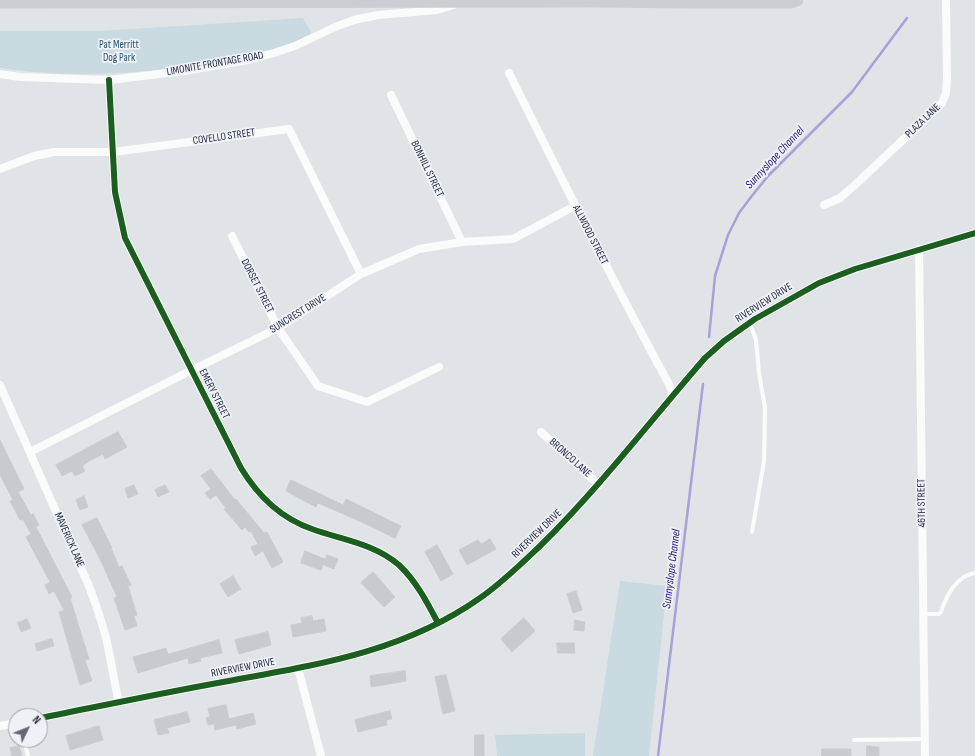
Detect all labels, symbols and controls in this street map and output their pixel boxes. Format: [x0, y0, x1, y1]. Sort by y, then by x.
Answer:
park label: Pat Merritt Dog Park [99, 38, 139, 64]
street label: LIMONITE FRONTAGE ROAD [166, 49, 264, 79]
street label: PLAZA LANE [903, 101, 943, 141]
water label: Sunnyslope Channel [743, 124, 807, 192]
street label: COVELLO STREET [192, 126, 256, 148]
street label: BONHILL STREET [408, 139, 446, 199]
street label: ALLWOOD STREET [569, 203, 611, 267]
street label: DORSET STREET [238, 257, 276, 315]
street label: RIVERVIEW DRIVE [733, 280, 795, 326]
street label: SUNCREST DRIVE [267, 292, 329, 336]
street label: EMERY STREET [196, 367, 232, 421]
street label: BRONCO LANE [546, 436, 594, 480]
street label: 46TH STREET [915, 478, 929, 528]
street label: RIVERVIEW DRIVE [509, 507, 565, 561]
street label: MAVERICK LANE [51, 510, 87, 570]
water label: Sunnyslope Channel [660, 529, 684, 609]
street label: RIVERVIEW DRIVE [210, 655, 276, 681]
north arrow [8, 708, 48, 748]
text: N [30, 714, 43, 727]

